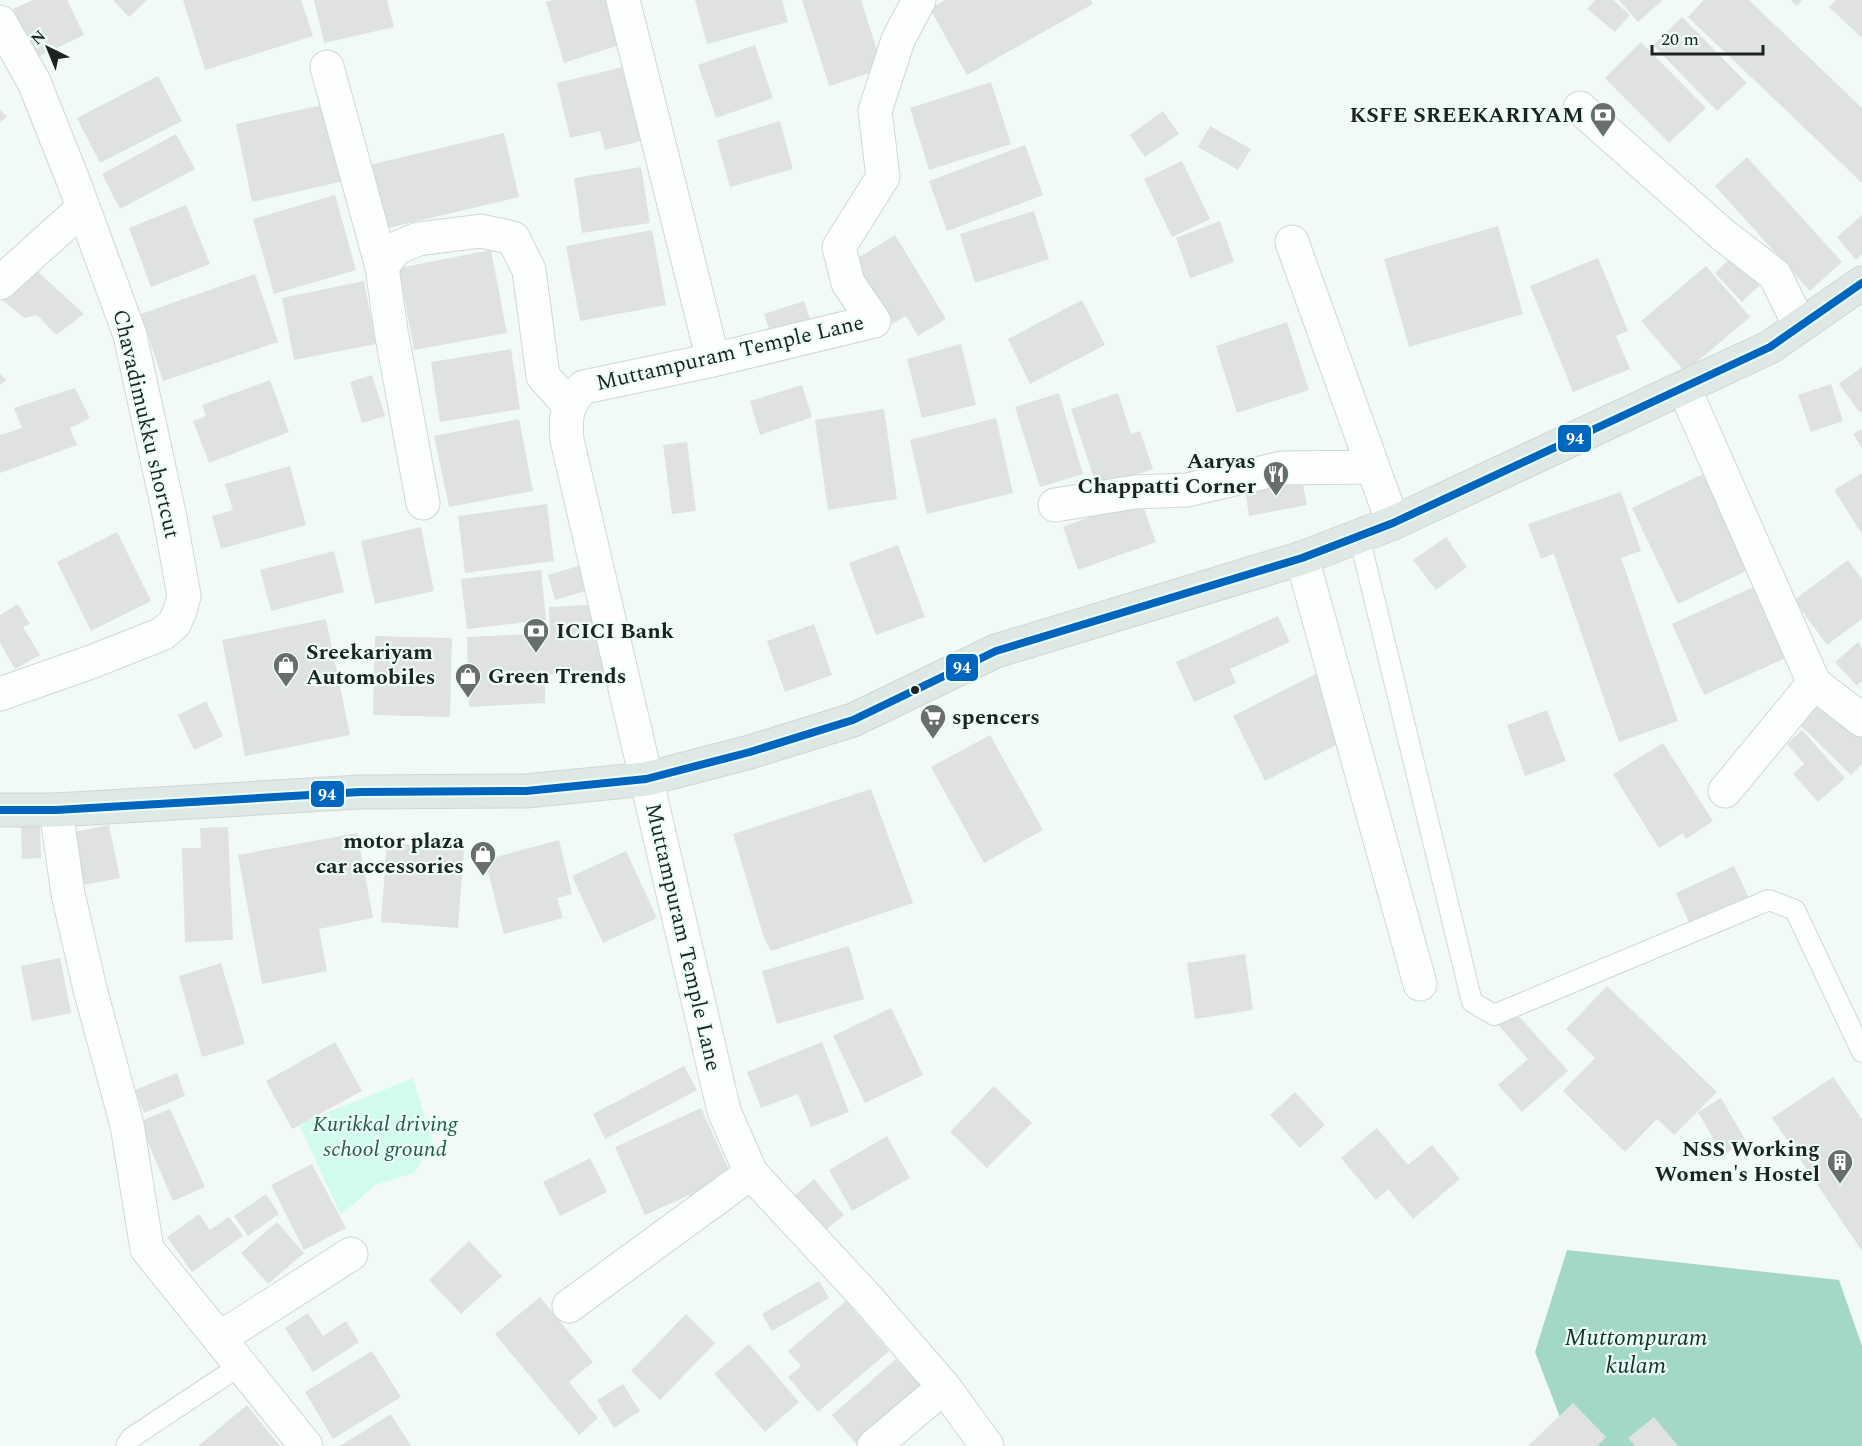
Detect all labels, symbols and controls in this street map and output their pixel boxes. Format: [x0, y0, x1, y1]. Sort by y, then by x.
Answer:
north arrow [18, 18, 78, 78]
scale bar [1652, 18, 1763, 56]
text: N [25, 25, 51, 51]
text: 20 m [1661, 26, 1699, 53]
place label: KSFE SREEKARIYAM [1350, 99, 1584, 132]
bank icon: KSFE SREEKARIYAM [1588, 100, 1618, 138]
street label: Chavadimukku shortcut [104, 306, 189, 542]
street label: Muttampuram Temple Lane [593, 306, 867, 400]
line badge: 94 [1557, 424, 1592, 453]
text: 94 [1566, 427, 1584, 451]
place label: Aaryas Chappatti Corner [1077, 445, 1257, 503]
restaurant icon: Aaryas Chappatti Corner [1261, 459, 1291, 497]
place label: ICICI Bank [556, 615, 675, 648]
bank icon: ICICI Bank [521, 616, 551, 654]
place label: Sreekariyam Automobiles [306, 636, 435, 694]
shop icon: Sreekariyam Automobiles [271, 650, 301, 688]
line badge: 94 [945, 653, 979, 682]
text: 94 [953, 656, 971, 680]
place label: Green Trends [488, 660, 626, 693]
shop icon: Green Trends [453, 661, 483, 699]
unlabelled marker [909, 684, 921, 696]
place label: spencers [952, 701, 1040, 734]
supermarket icon: spencers [918, 702, 948, 740]
line badge: 94 [310, 780, 345, 808]
text: 94 [318, 783, 336, 807]
street label: Muttampuram Temple Lane [636, 800, 730, 1074]
place label: motor plaza car accessories [316, 825, 465, 883]
shop icon: motor plaza car accessories [468, 839, 498, 877]
park label: Kurikkal driving school ground [313, 1108, 459, 1166]
place label: NSS Working Women's Hostel [1654, 1133, 1820, 1191]
building icon: NSS Working Women's Hostel [1825, 1147, 1855, 1185]
water label: Muttompuram kulam [1564, 1320, 1708, 1384]

